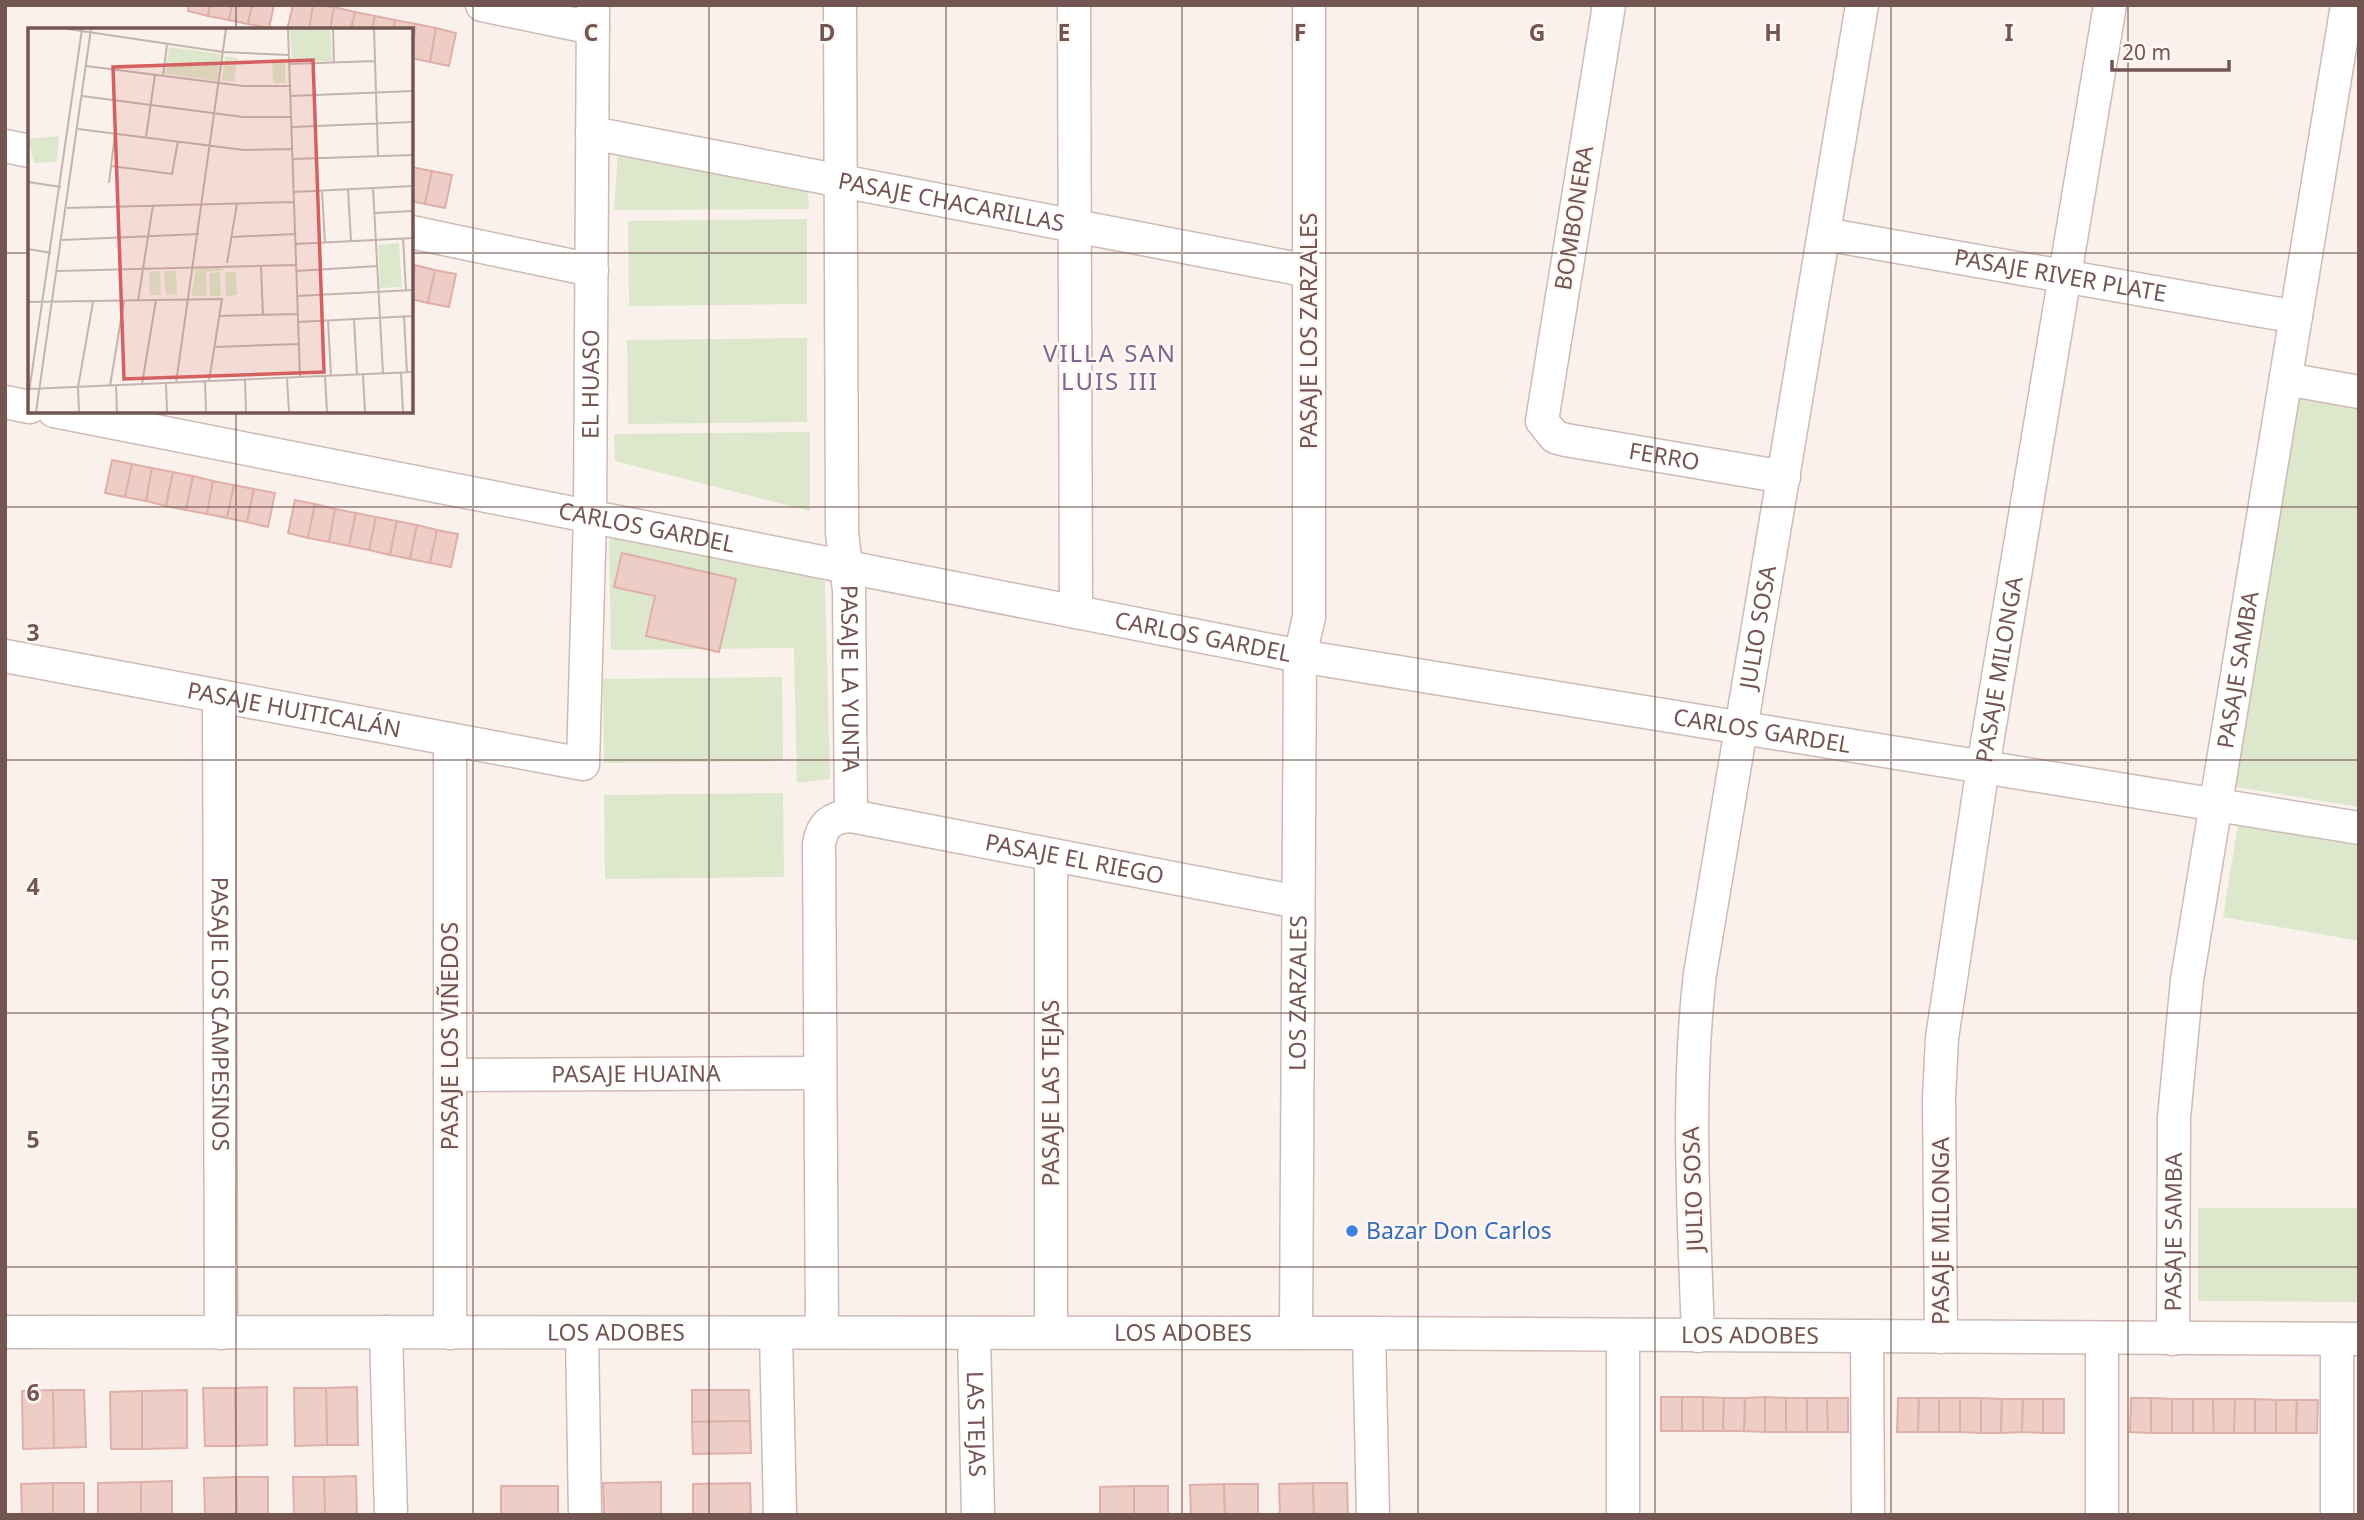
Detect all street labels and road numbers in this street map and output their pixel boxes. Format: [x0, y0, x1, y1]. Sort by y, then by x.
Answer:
street label: BOMBONERA [1546, 143, 1600, 292]
street label: PASAJE CHACARILLAS [836, 164, 1067, 239]
street label: PASAJE LOS ZARZALES [1292, 213, 1324, 449]
street label: PASAJE RIVER PLATE [1952, 240, 2169, 309]
street label: EL HUASO [573, 329, 606, 439]
street label: FERRO [1627, 434, 1702, 477]
street label: CARLOS GARDEL [556, 494, 738, 560]
street label: JULIO SOSA [1731, 563, 1783, 693]
street label: PASAJE MILONGA [1967, 574, 2030, 765]
street label: PASAJE LA YUNTA [834, 585, 868, 772]
street label: PASAJE SAMBA [2208, 588, 2266, 751]
street label: CARLOS GARDEL [1112, 603, 1294, 669]
street label: PASAJE HUITICALÁN [185, 673, 404, 745]
street label: CARLOS GARDEL [1671, 700, 1853, 760]
street label: PASAJE EL RIEGO [983, 825, 1167, 891]
street label: PASAJE LOS CAMPESINOS [205, 877, 237, 1151]
street label: LOS ZARZALES [1281, 915, 1313, 1071]
street label: PASAJE LOS VIÑEDOS [433, 922, 465, 1150]
street label: PASAJE LAS TEJAS [1034, 1000, 1066, 1186]
street label: PASAJE HUAINA [551, 1057, 721, 1089]
street label: JULIO SOSA [1674, 1126, 1710, 1254]
street label: PASAJE MILONGA [1924, 1137, 1956, 1325]
street label: PASAJE SAMBA [2156, 1152, 2189, 1312]
street label: LOS ADOBES [547, 1315, 685, 1347]
street label: LOS ADOBES [1114, 1316, 1252, 1348]
street label: LOS ADOBES [1681, 1318, 1819, 1351]
street label: LAS TEJAS [960, 1371, 994, 1477]

